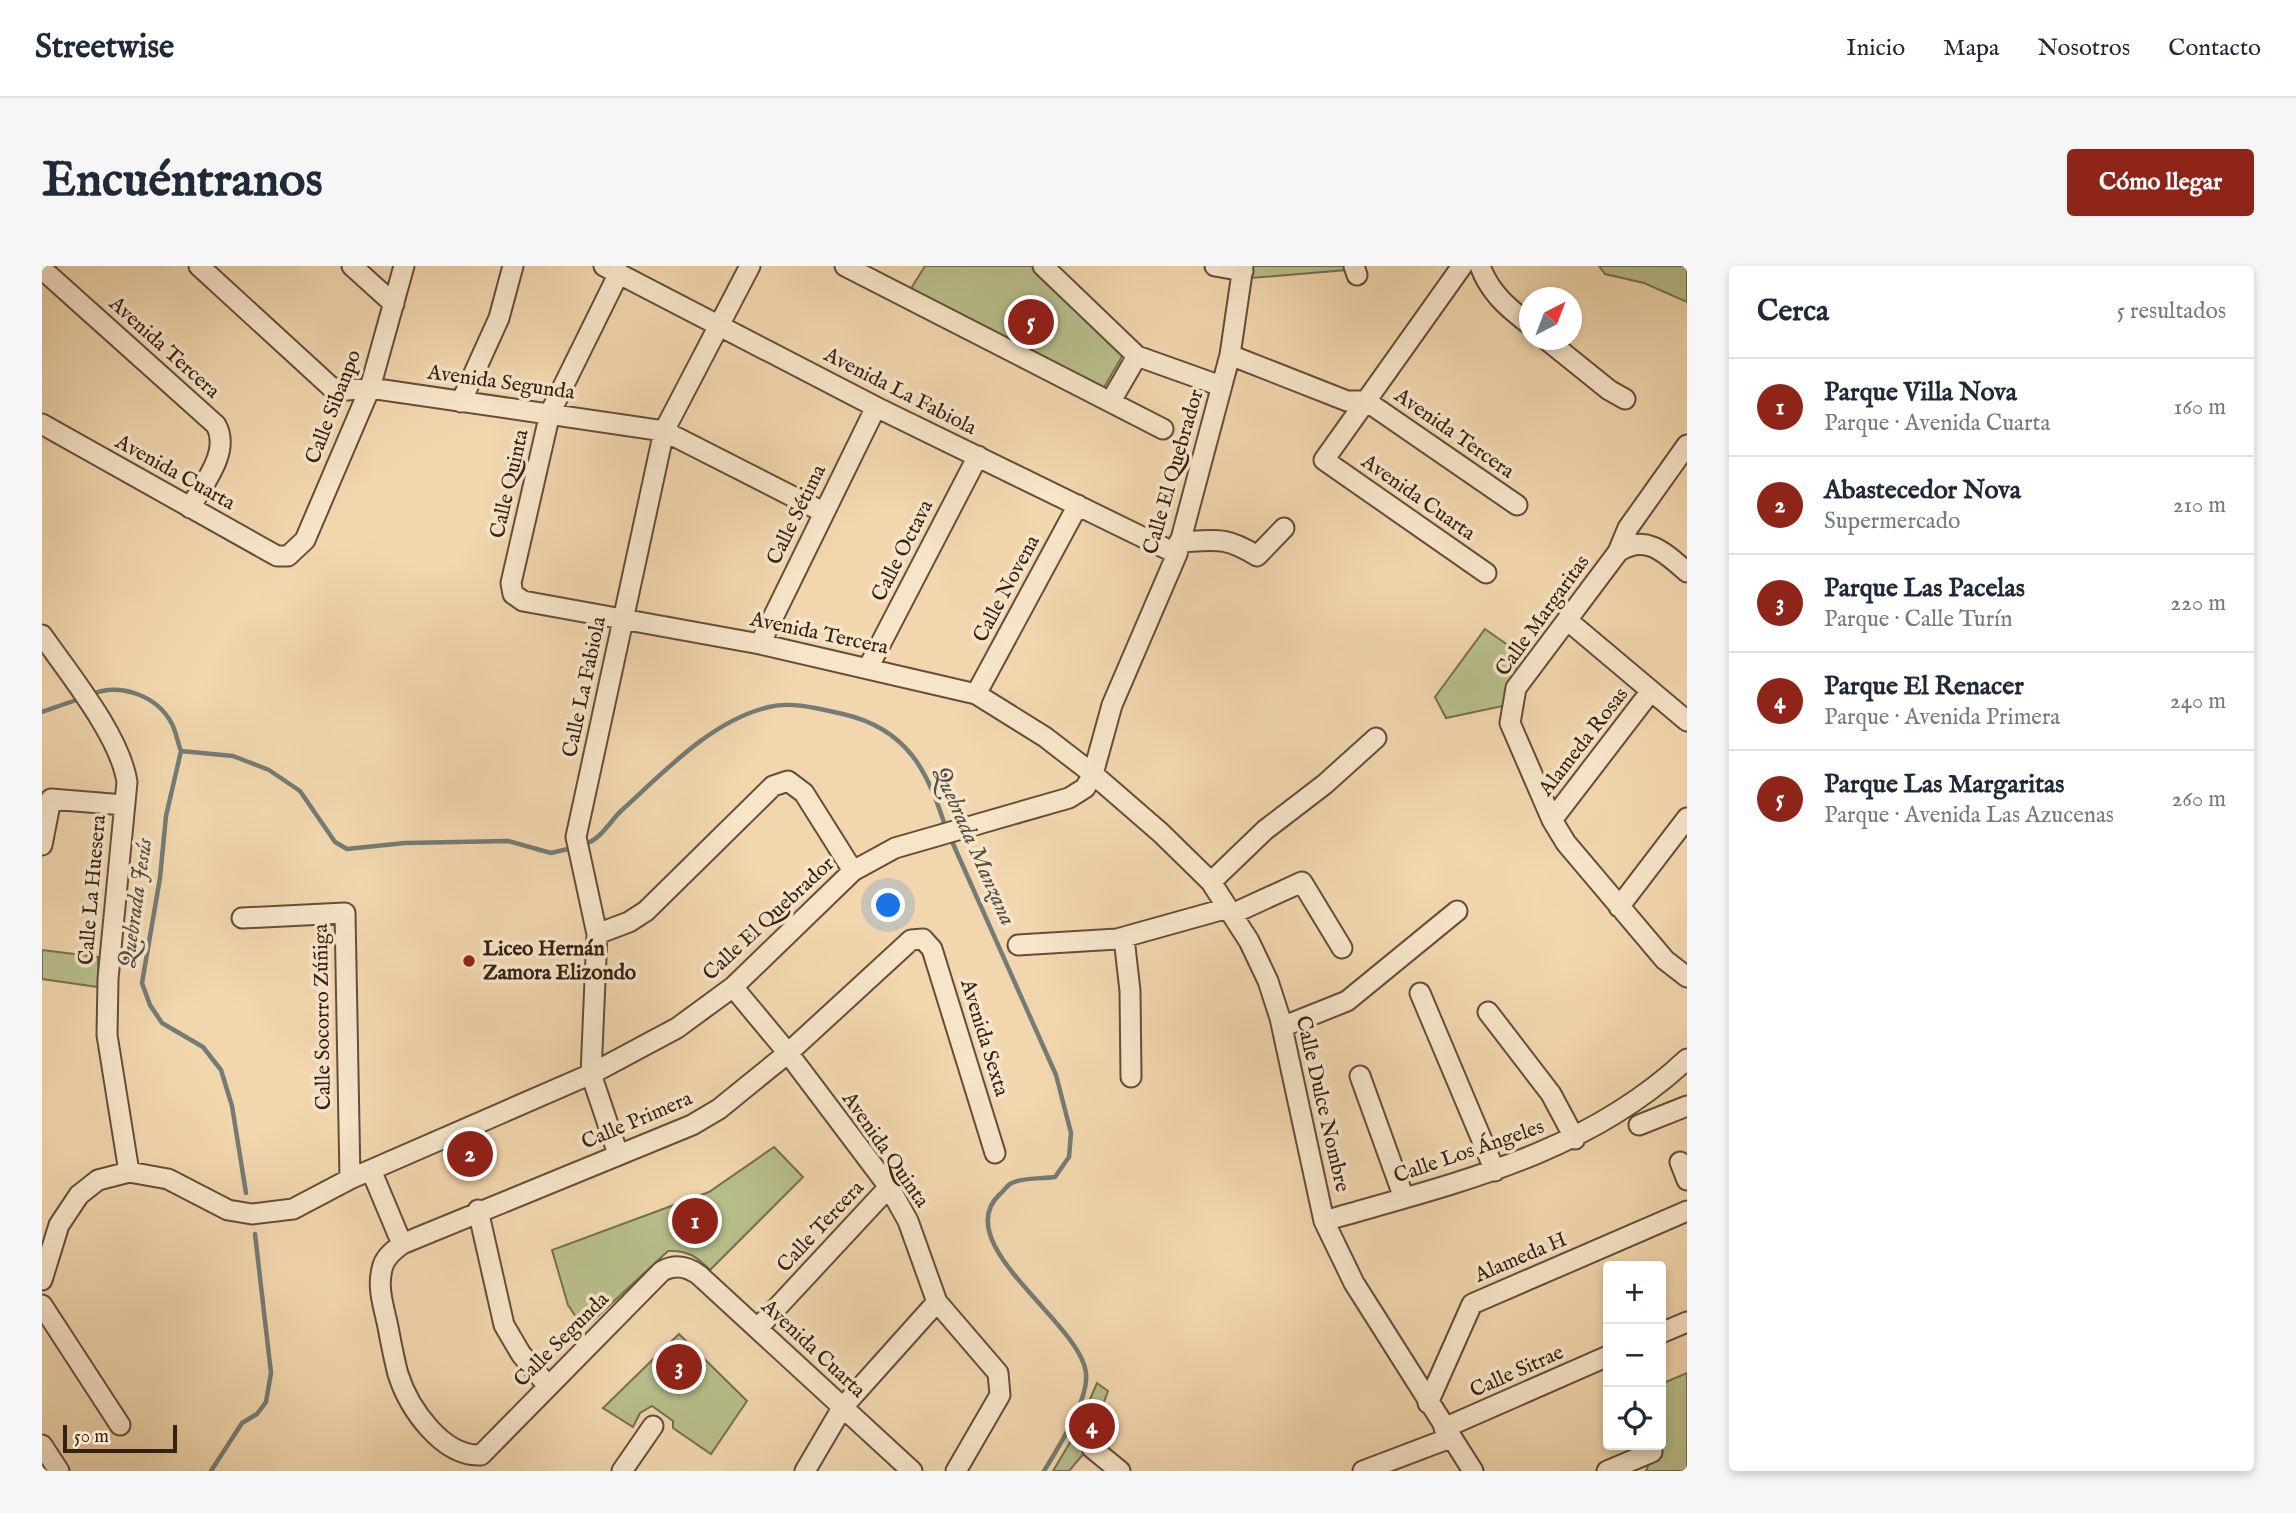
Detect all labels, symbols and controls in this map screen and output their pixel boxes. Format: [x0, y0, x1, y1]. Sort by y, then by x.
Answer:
text: Streetwise [35, 27, 174, 69]
text: Inicio [1846, 33, 1905, 64]
text: Mapa [1943, 33, 1999, 64]
text: Nosotros [2037, 33, 2130, 64]
text: Contacto [2168, 33, 2261, 64]
button: Cómo llegar [2067, 149, 2254, 216]
text: Encuéntranos [42, 151, 323, 213]
north arrow [1519, 287, 1582, 350]
street label: Avenida Tercera [102, 290, 226, 406]
text: Cerca [1757, 293, 1829, 331]
pin: 5 [1008, 296, 1054, 348]
text: 5 resultados [2117, 297, 2226, 326]
street label: Avenida La Fabiola [818, 341, 982, 442]
street label: Calle Sibanpo [300, 346, 368, 468]
street label: Avenida Segunda [425, 359, 577, 407]
text: Parque Villa Nova [1824, 376, 2017, 409]
street label: Avenida Tercera [1388, 382, 1520, 486]
street label: Calle El Quebrador [1138, 386, 1211, 558]
text: 1 [1776, 393, 1784, 422]
text: 160 m [2174, 393, 2226, 422]
text: Parque · Avenida Cuarta [1824, 409, 2050, 438]
street label: Calle Quinta [484, 426, 536, 541]
street label: Avenida Cuarta [109, 428, 241, 518]
street label: Avenida Cuarta [1355, 448, 1481, 548]
street label: Calle Sétima [761, 460, 833, 570]
text: Abastecedor Nova [1824, 474, 2021, 507]
text: 2 [1775, 491, 1785, 520]
text: 210 m [2173, 491, 2226, 520]
street label: Calle Octava [866, 495, 941, 606]
text: Supermercado [1824, 507, 1960, 536]
street label: Calle Novena [967, 530, 1047, 647]
street label: Calle Margaritas [1490, 550, 1596, 682]
text: Parque Las Pacelas [1824, 572, 2025, 605]
text: 3 [1776, 589, 1784, 618]
text: 220 m [2170, 589, 2226, 618]
text: Parque · Calle Turín [1824, 605, 2013, 634]
street label: Avenida Tercera [747, 606, 891, 662]
street label: Calle La Fabiola [557, 613, 613, 760]
text: Parque El Renacer [1824, 670, 2024, 703]
street label: Alameda Rosas [1533, 682, 1635, 803]
text: 4 [1774, 687, 1786, 716]
text: 240 m [2170, 687, 2226, 716]
text: Parque · Avenida Primera [1824, 703, 2060, 732]
water label: Quebrada Manzana [925, 762, 1022, 931]
text: Parque Las Margaritas [1824, 768, 2064, 801]
text: 5 [1776, 785, 1784, 814]
text: 260 m [2171, 785, 2226, 814]
text: Parque · Avenida Las Azucenas [1824, 801, 2114, 830]
street label: Calle La Huesera [73, 813, 113, 966]
water label: Quebrada Jesús [113, 836, 161, 970]
street label: Calle El Quebrador [697, 851, 841, 987]
your location [871, 888, 905, 922]
street label: Calle Socorro Zúñiga [308, 923, 338, 1110]
place label: Liceo Hernán Zamora Elizondo [483, 936, 637, 987]
marker: Liceo Hernán Zamora Elizondo [461, 953, 477, 969]
street label: Avenida Sexta [953, 975, 1015, 1101]
street label: Calle Dulce Nombre [1289, 1013, 1355, 1195]
street label: Calle Primera [578, 1085, 697, 1156]
street label: Avenida Quinta [835, 1086, 935, 1214]
street label: Calle Los Ángeles [1390, 1113, 1548, 1190]
pin: 2 [447, 1128, 493, 1180]
street label: Calle Tercera [772, 1175, 871, 1279]
pin: 1 [672, 1195, 718, 1247]
street label: Alameda H [1470, 1226, 1571, 1290]
map controls [1603, 1261, 1666, 1450]
button: + [1603, 1261, 1666, 1324]
street label: Calle Segunda [509, 1286, 616, 1393]
street label: Avenida Cuarta [754, 1293, 872, 1405]
button: − [1603, 1324, 1666, 1387]
street label: Calle Sitrae [1466, 1339, 1568, 1405]
pin: 3 [656, 1341, 702, 1393]
button: locate [1603, 1387, 1666, 1450]
pin: 4 [1069, 1400, 1115, 1452]
scale bar [63, 1422, 177, 1454]
text: 50 m [74, 1425, 109, 1449]

